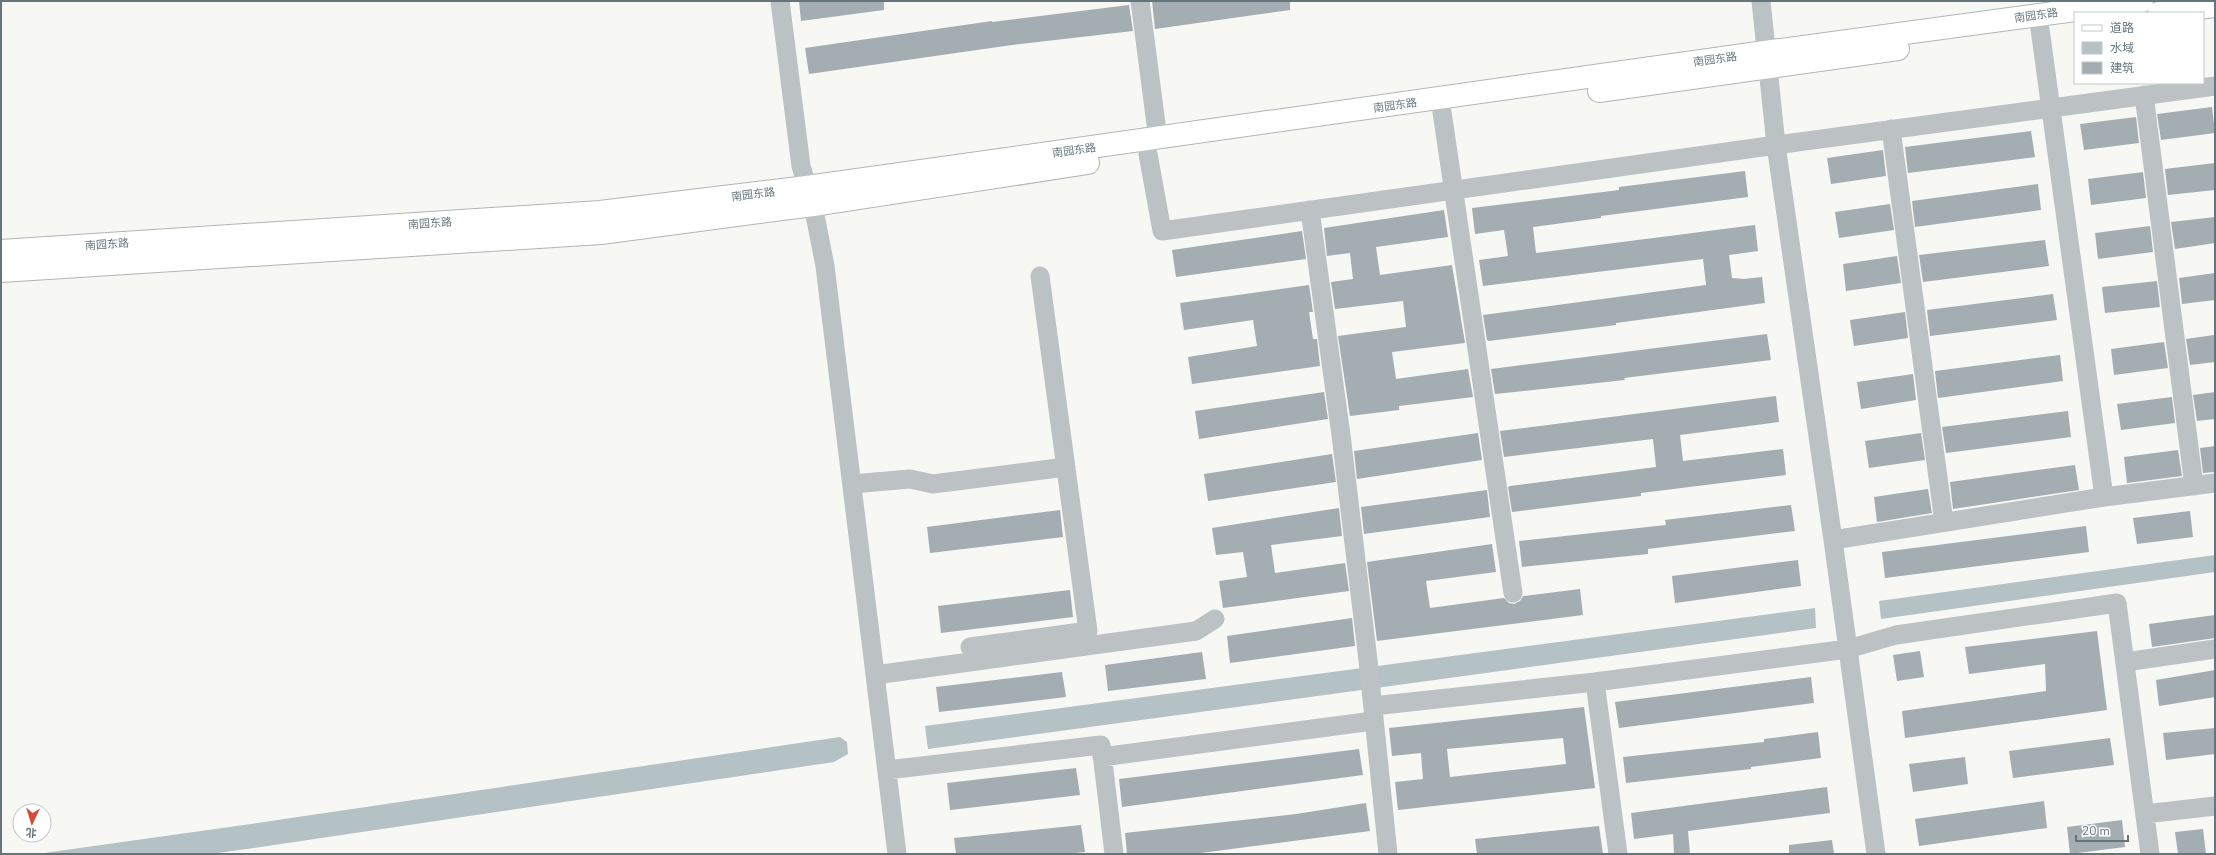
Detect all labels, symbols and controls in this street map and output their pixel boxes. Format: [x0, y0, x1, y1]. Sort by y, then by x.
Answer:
street label: 南园东路 [2013, 5, 2059, 26]
legend [2074, 12, 2204, 84]
text: 道路 [2110, 20, 2134, 36]
text: 水域 [2110, 40, 2134, 56]
street label: 南园东路 [1692, 49, 1738, 70]
text: 建筑 [2110, 60, 2134, 76]
street label: 南园东路 [1372, 95, 1418, 116]
street label: 南园东路 [1051, 140, 1097, 161]
street label: 南园东路 [730, 184, 776, 205]
street label: 南园东路 [408, 214, 453, 233]
street label: 南园东路 [85, 235, 130, 254]
north arrow [12, 803, 52, 843]
scale bar [2076, 817, 2128, 843]
text: 20 m [2082, 823, 2110, 839]
text: 北 [25, 825, 37, 840]

